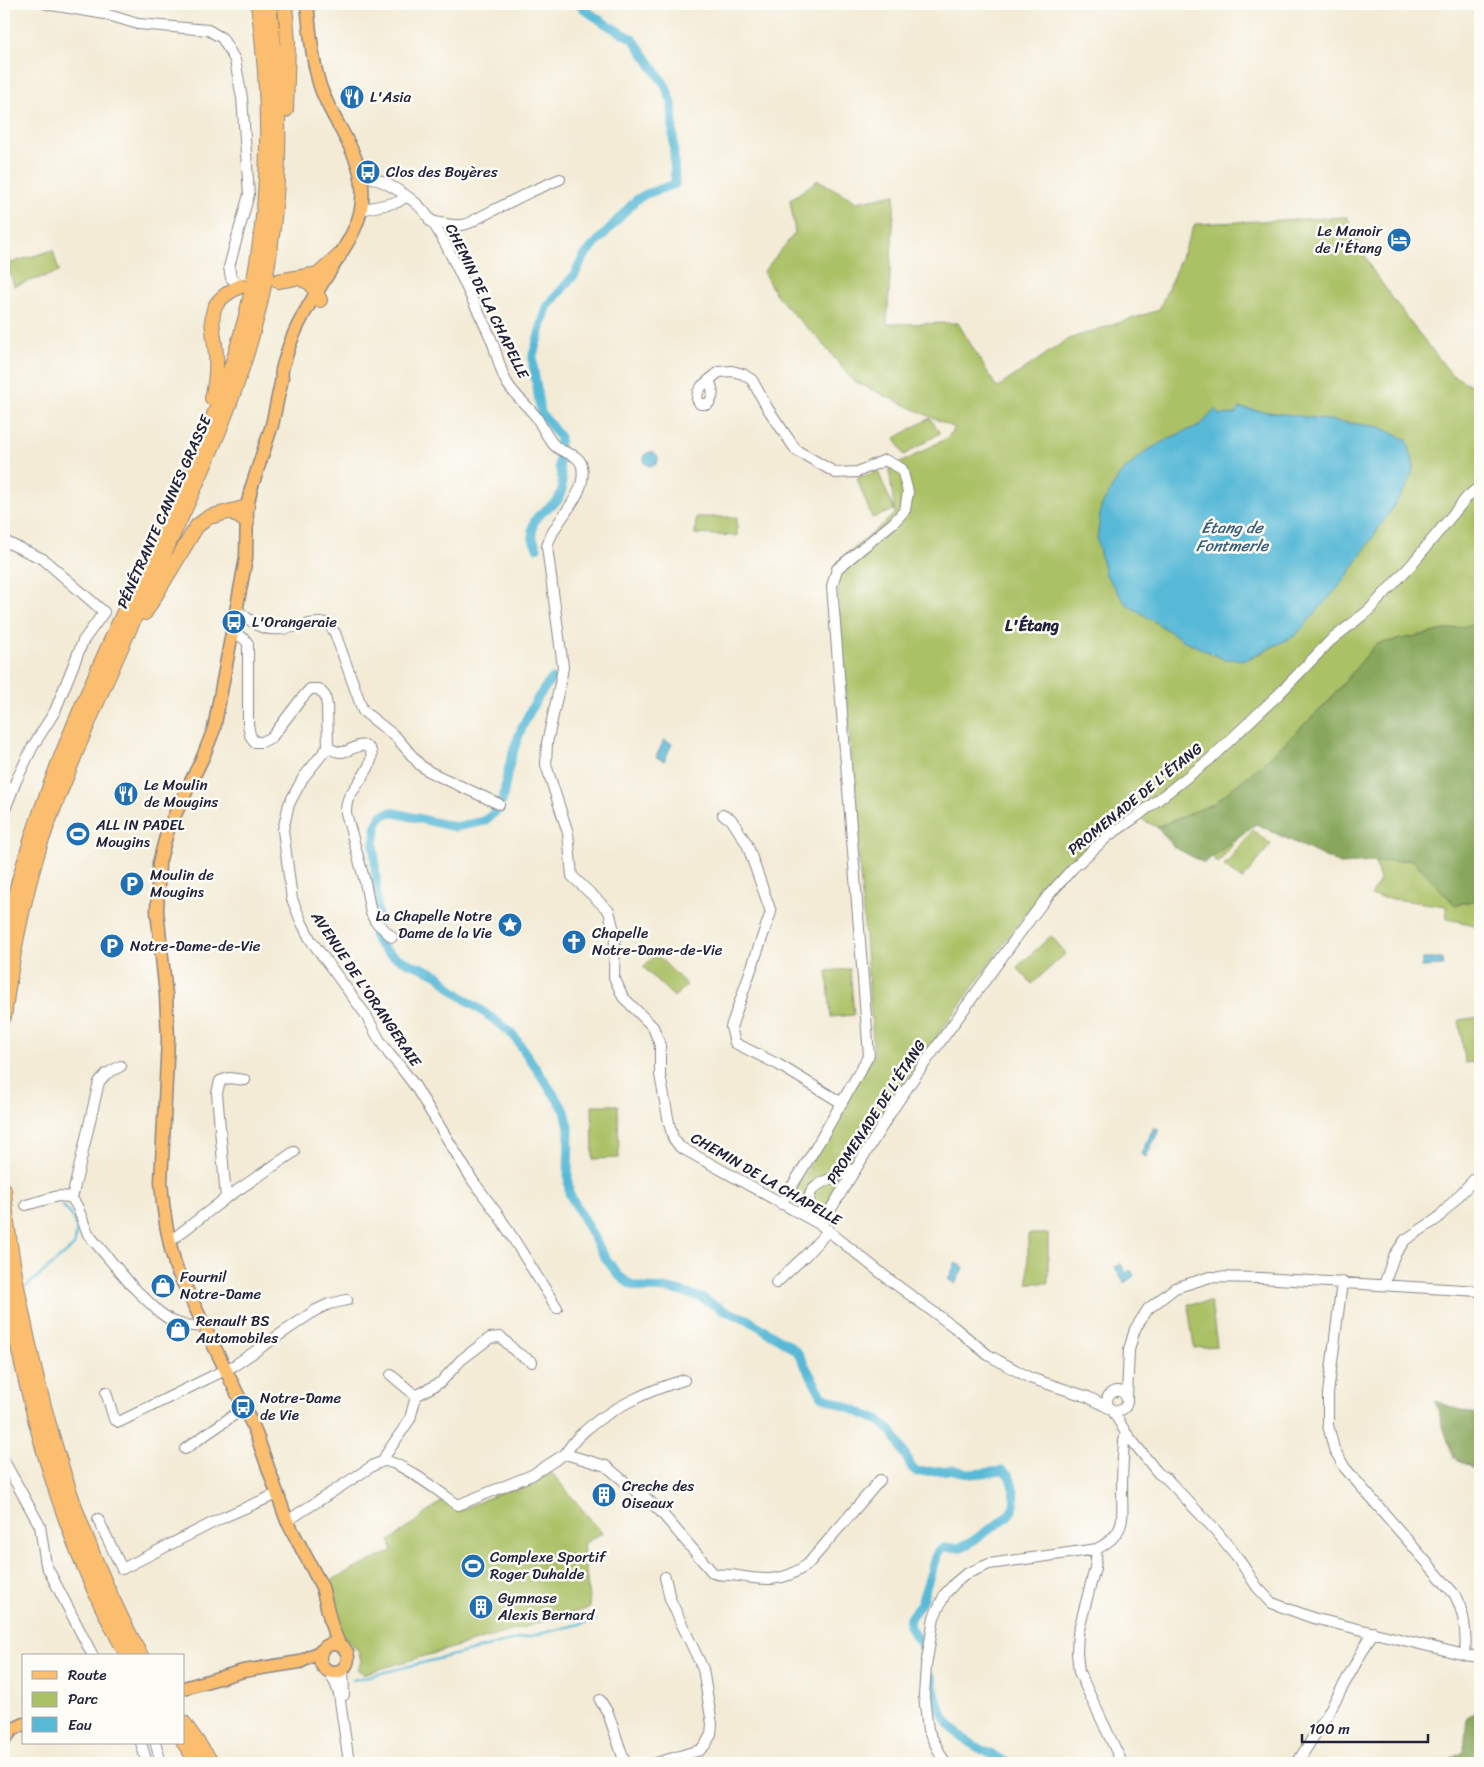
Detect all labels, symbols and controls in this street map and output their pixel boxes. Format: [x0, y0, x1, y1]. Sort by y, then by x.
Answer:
restaurant icon: L'Asia [339, 84, 365, 110]
place label: L'Asia [370, 84, 411, 110]
bus stop icon: Clos des Boyères [355, 159, 381, 185]
place label: Clos des Boyères [386, 159, 498, 185]
place label: Le Manoir de l'Étang [1315, 218, 1383, 261]
street label: CHEMIN DE LA CHAPELLE [438, 219, 537, 385]
hotel icon: Le Manoir de l'Étang [1386, 227, 1412, 253]
street label: PÉNÉTRANTE CANNES GRASSE [110, 410, 219, 613]
water label: Étang de Fontmerle [1196, 513, 1270, 560]
bus stop icon: L'Orangeraie [221, 609, 247, 635]
place label: L'Orangeraie [252, 609, 337, 635]
district label: L'Étang [1005, 611, 1059, 640]
street label: PROMENADE DE L'ÉTANG [1062, 736, 1209, 862]
place label: Le Moulin de Mougins [144, 772, 218, 815]
restaurant icon: Le Moulin de Mougins [113, 781, 139, 807]
place label: ALL IN PADEL Mougins [95, 812, 184, 855]
sports icon: ALL IN PADEL Mougins [65, 821, 91, 847]
place label: Moulin de Mougins [150, 862, 214, 905]
parking icon: Moulin de Mougins [119, 871, 145, 897]
place label: La Chapelle Notre Dame de la Vie [376, 903, 492, 946]
street label: AVENUE DE L'ORANGERAIE [303, 905, 429, 1074]
place icon: La Chapelle Notre Dame de la Vie [497, 912, 523, 938]
place label: Chapelle Notre-Dame-de-Vie [592, 920, 723, 963]
church icon: Chapelle Notre-Dame-de-Vie [561, 929, 587, 955]
parking icon: Notre-Dame-de-Vie [99, 933, 125, 959]
place label: Notre-Dame-de-Vie [130, 933, 261, 959]
street label: PROMENADE DE L'ÉTANG [819, 1034, 933, 1189]
street label: CHEMIN DE LA CHAPELLE [686, 1125, 848, 1234]
place label: Fournil Notre-Dame [180, 1264, 261, 1307]
shop icon: Fournil Notre-Dame [150, 1273, 176, 1299]
place label: Renault BS Automobiles [195, 1308, 278, 1351]
shop icon: Renault BS Automobiles [165, 1317, 191, 1343]
place label: Notre-Dame de Vie [260, 1385, 341, 1428]
bus stop icon: Notre-Dame de Vie [230, 1394, 256, 1420]
place label: Creche des Oiseaux [622, 1473, 694, 1516]
building icon: Creche des Oiseaux [591, 1482, 617, 1508]
place label: Complexe Sportif Roger Duhalde [490, 1544, 607, 1587]
sports icon: Complexe Sportif Roger Duhalde [460, 1553, 486, 1579]
place label: Gymnase Alexis Bernard [497, 1585, 595, 1628]
building icon: Gymnase Alexis Bernard [468, 1594, 494, 1620]
legend [22, 1654, 185, 1744]
text: Route [68, 1662, 107, 1688]
text: Parc [68, 1686, 98, 1712]
text: Eau [68, 1712, 92, 1738]
scale bar [1302, 1712, 1428, 1744]
text: 100 m [1309, 1716, 1350, 1742]

